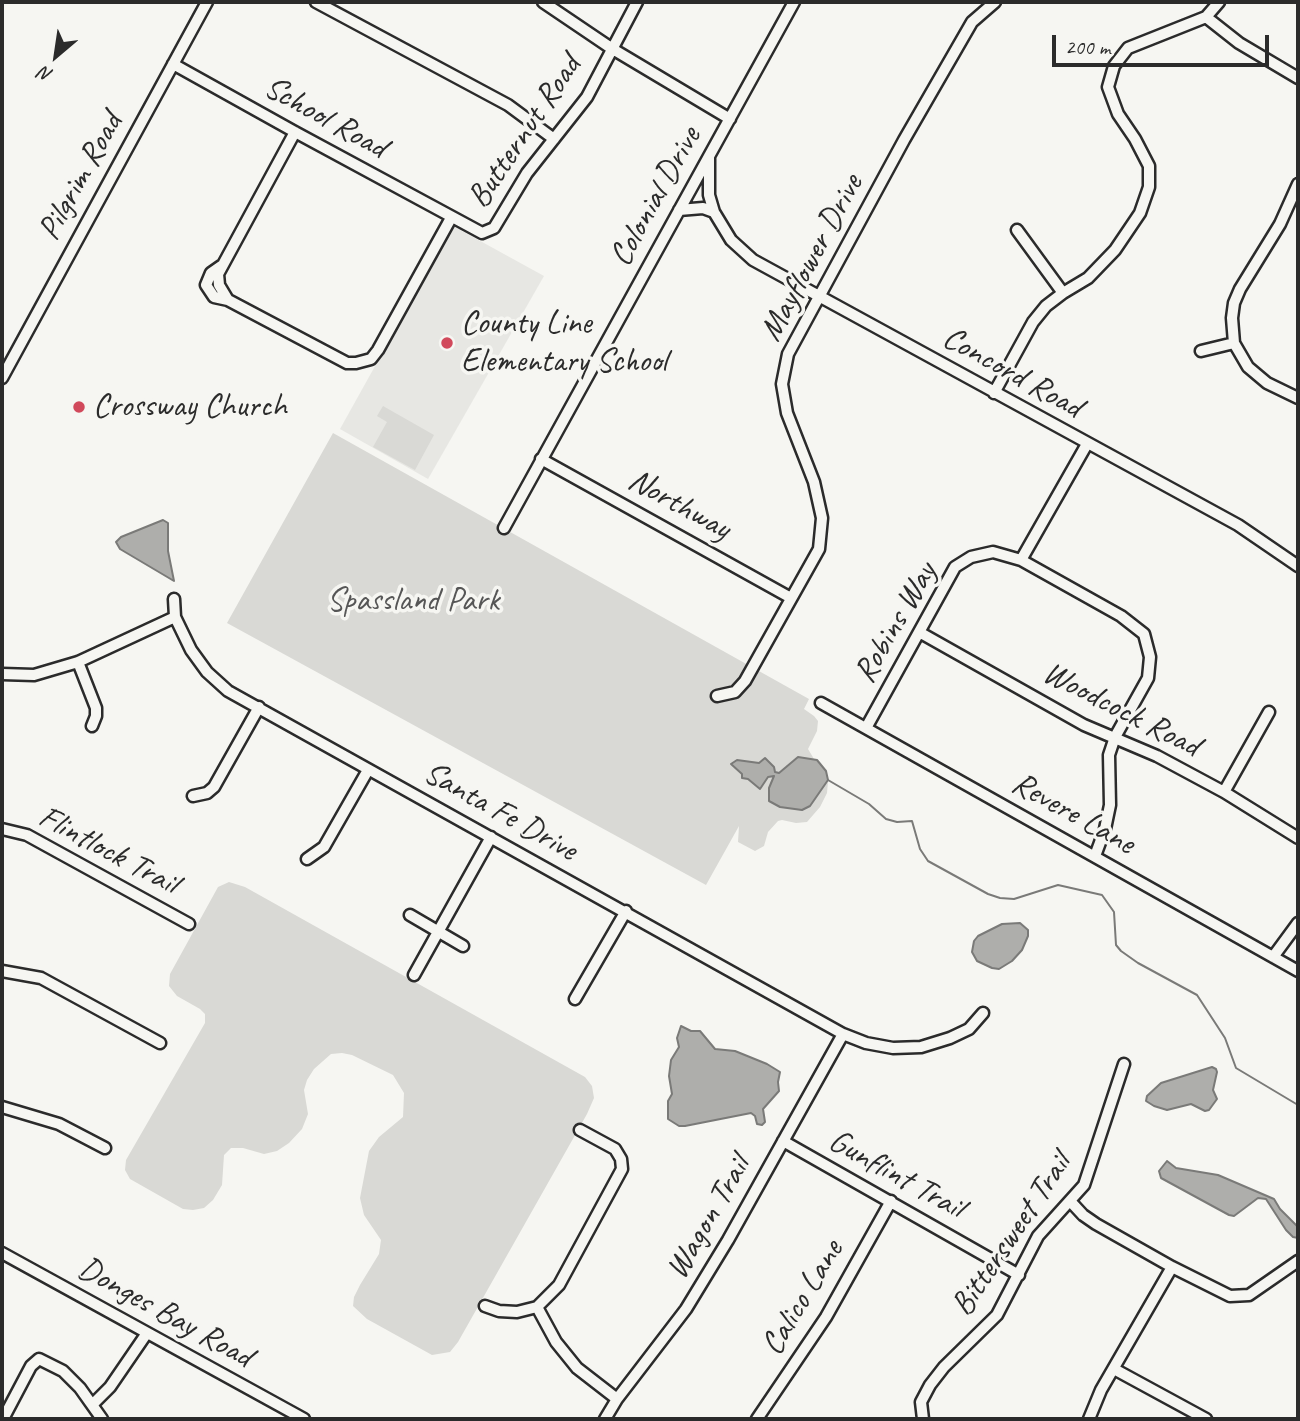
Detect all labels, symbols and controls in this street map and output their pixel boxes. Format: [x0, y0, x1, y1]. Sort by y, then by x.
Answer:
north arrow [21, 21, 91, 91]
scale bar [1055, 21, 1272, 65]
text: 200 m [1065, 34, 1110, 60]
street label: Butternut Road [460, 48, 590, 216]
text: N [35, 61, 57, 88]
street label: School Road [257, 68, 393, 168]
street label: Pilgrim Road [30, 107, 132, 247]
street label: Colonial Drive [602, 121, 710, 273]
street label: Mayflower Drive [752, 168, 872, 348]
place label: County Line Elementary School [461, 304, 667, 382]
street label: Concord Road [935, 319, 1089, 427]
marker: County Line Elementary School [439, 335, 455, 351]
place label: Crossway Church [93, 387, 287, 427]
marker: Crossway Church [71, 399, 87, 415]
street label: Northway [621, 461, 737, 549]
street label: Robins Way [846, 556, 946, 690]
park label: Spassland Park [327, 581, 499, 621]
street label: Woodcock Road [1036, 654, 1206, 766]
street label: Santa Fe Drive [416, 754, 584, 870]
street label: Revere Lane [1005, 764, 1141, 864]
street label: Flintlock Trail [31, 798, 185, 904]
street label: Gunflint Trail [821, 1122, 971, 1228]
street label: Bittersweet Trail [943, 1146, 1081, 1324]
street label: Wagon Trail [658, 1150, 760, 1286]
street label: Calico Lane [753, 1233, 853, 1363]
street label: Donges Bay Road [71, 1249, 259, 1377]

